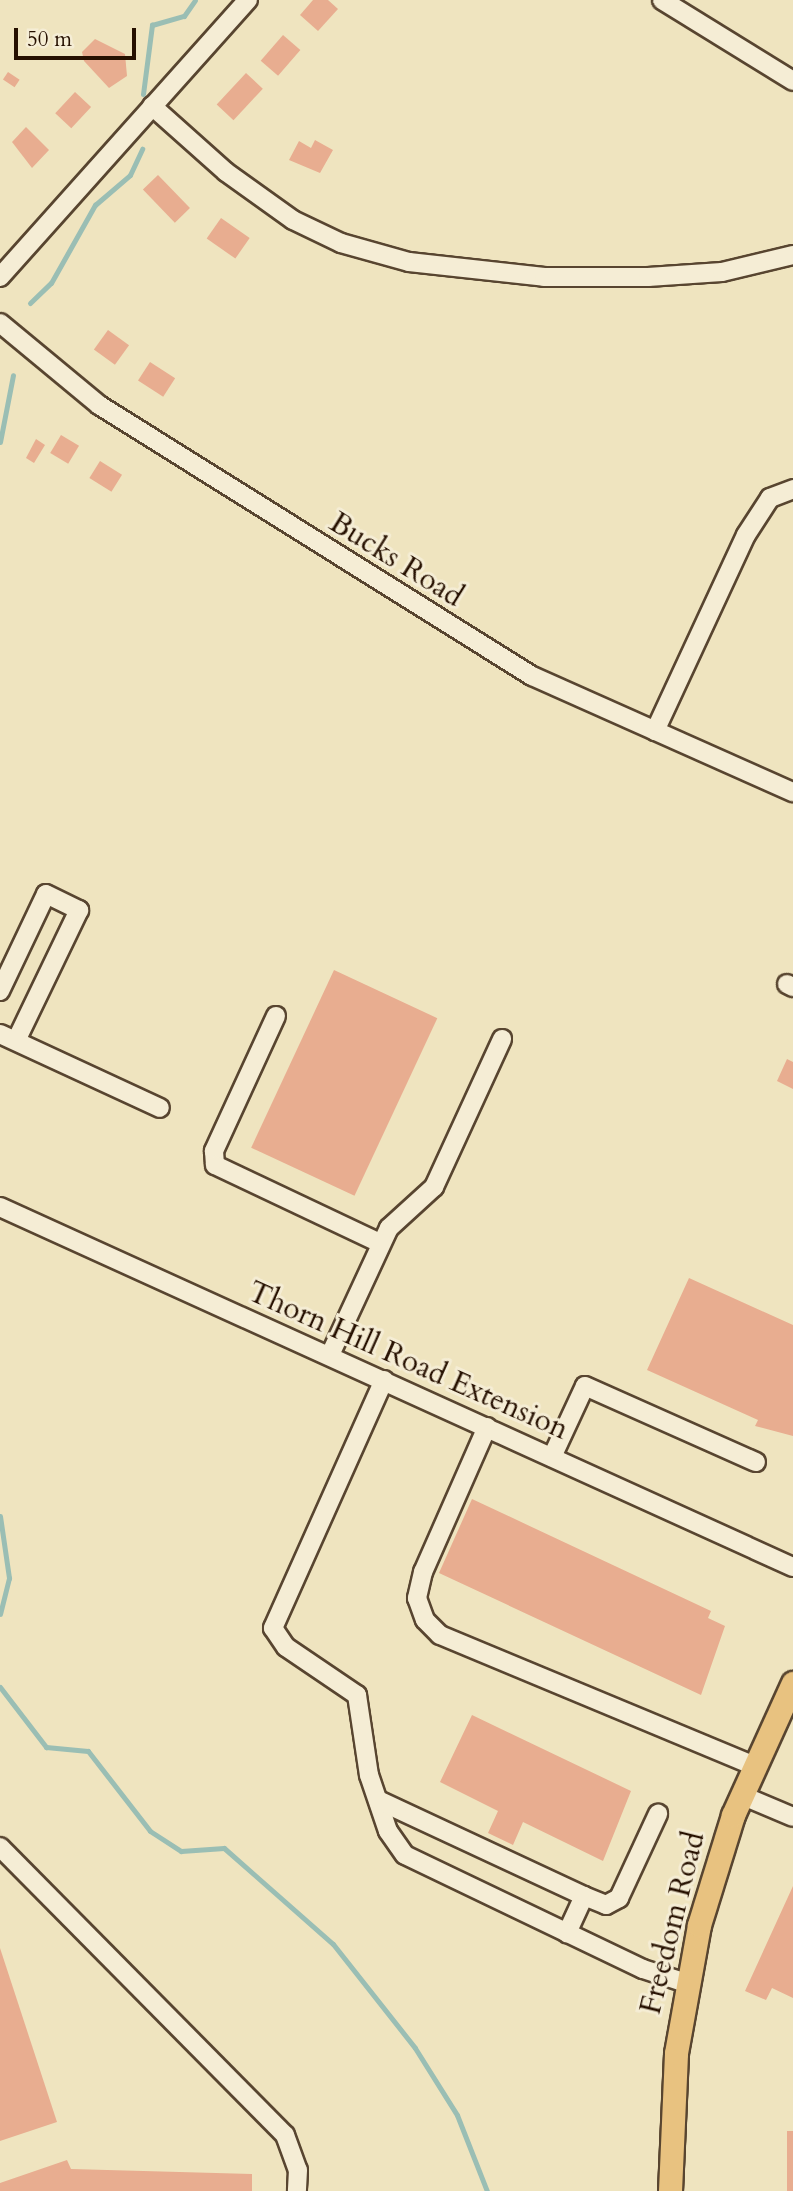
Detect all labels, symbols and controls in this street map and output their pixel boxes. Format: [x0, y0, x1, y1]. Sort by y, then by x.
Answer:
scale bar [18, 14, 140, 58]
text: 50 m [27, 25, 72, 54]
street label: Bucks Road [323, 505, 469, 615]
street label: Thorn Hill Road Extension [242, 1274, 574, 1448]
street label: Freedom Road [633, 1828, 713, 2018]

